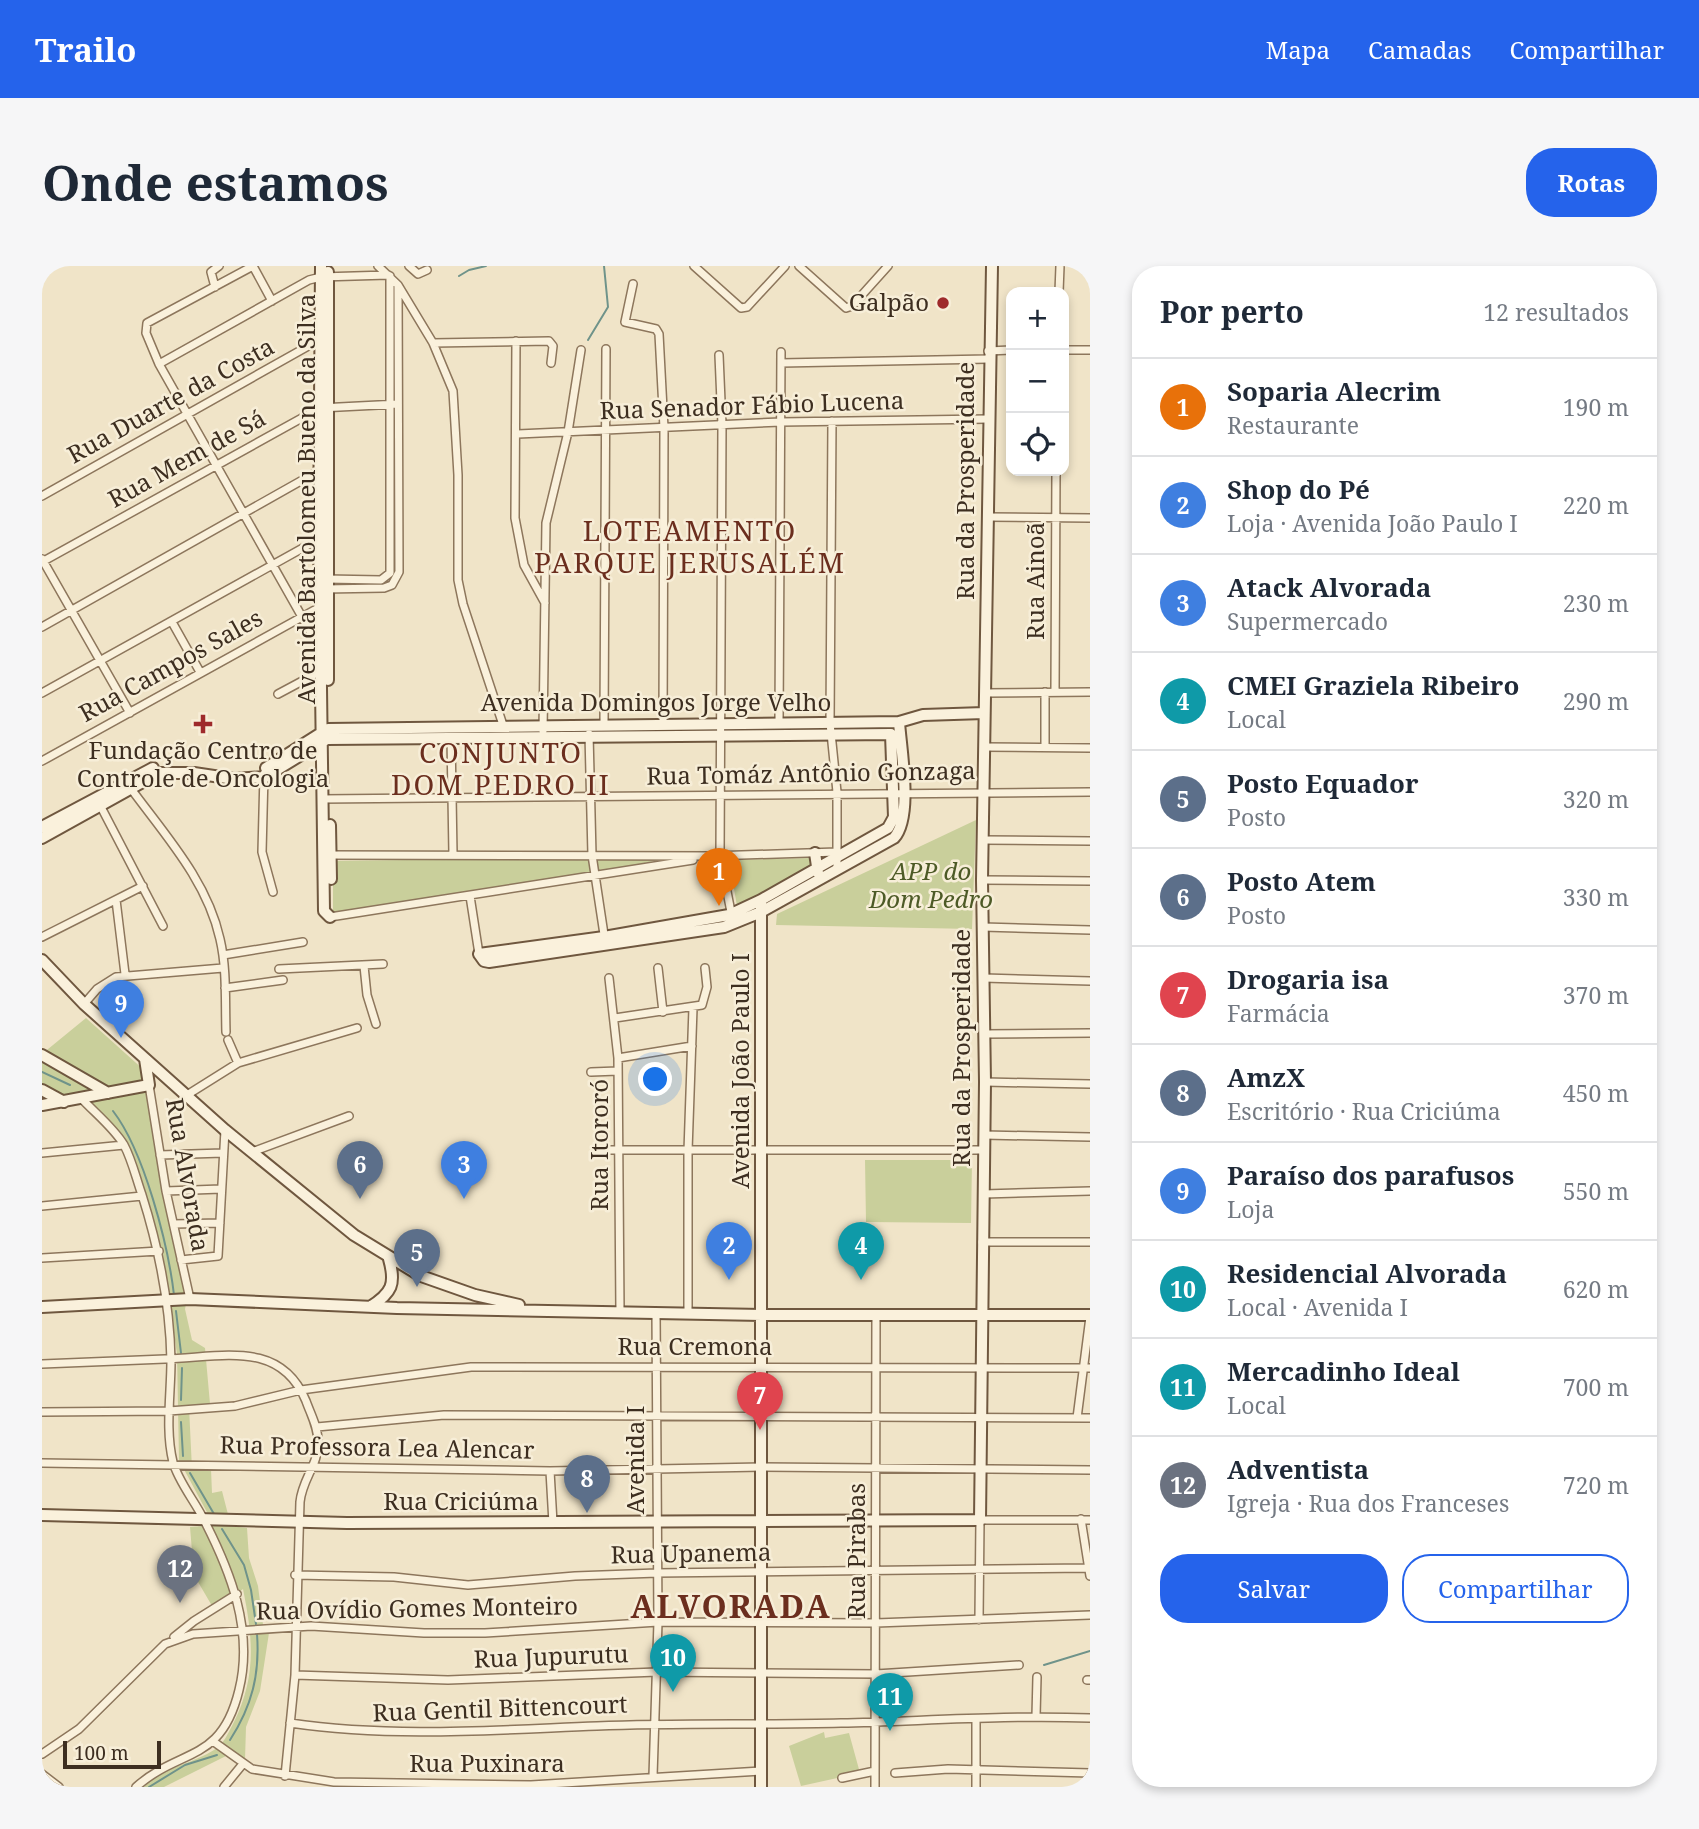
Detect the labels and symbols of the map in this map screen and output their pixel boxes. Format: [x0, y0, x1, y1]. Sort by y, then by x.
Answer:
place label: Galpão [849, 285, 929, 318]
street label: Avenida Bartolomeu Bueno da Silva [289, 294, 322, 704]
marker: Galpão [935, 295, 951, 311]
street label: Rua Duarte da Costa [61, 329, 280, 470]
street label: Rua da Prosperidade [948, 362, 981, 600]
street label: Rua Senador Fábio Lucena [599, 383, 905, 426]
street label: Rua Mem de Sá [102, 401, 271, 515]
district label: LOTEAMENTO PARQUE JERUSALÉM [534, 511, 846, 581]
street label: Rua Ainoã [1018, 522, 1051, 640]
street label: Rua Campos Sales [73, 601, 268, 729]
street label: Avenida Domingos Jorge Velho [481, 685, 831, 718]
marker: Fundação Centro de Controle de Oncologia [193, 714, 213, 734]
place label: Fundação Centro de Controle de Oncologia [77, 733, 329, 794]
district label: CONJUNTO DOM PEDRO II [391, 733, 611, 803]
street label: Rua Tomáz Antônio Gonzaga [646, 753, 976, 792]
pin: 1 [696, 848, 742, 906]
park label: APP do Dom Pedro [868, 854, 993, 915]
street label: Rua da Prosperidade [944, 929, 977, 1167]
street label: Avenida João Paulo I [723, 953, 756, 1189]
pin: 9 [98, 980, 144, 1038]
your location [638, 1062, 672, 1096]
street label: Rua Itororó [582, 1079, 615, 1211]
street label: Rua Alvorada [159, 1095, 218, 1254]
pin: 6 [337, 1141, 383, 1199]
pin: 3 [441, 1141, 487, 1199]
pin: 2 [706, 1222, 752, 1280]
pin: 4 [838, 1222, 884, 1280]
pin: 5 [394, 1229, 440, 1287]
street label: Rua Cremona [617, 1329, 773, 1362]
pin: 7 [737, 1372, 783, 1430]
street label: Avenida I [618, 1406, 651, 1514]
street label: Rua Professora Lea Alencar [219, 1427, 535, 1466]
pin: 8 [564, 1455, 610, 1513]
street label: Rua Pirabas [839, 1483, 872, 1619]
street label: Rua Criciúma [383, 1484, 539, 1517]
street label: Rua Upanema [610, 1535, 772, 1570]
pin: 12 [157, 1545, 203, 1603]
district label: ALVORADA [630, 1584, 832, 1627]
street label: Rua Ovídio Gomes Monteiro [256, 1588, 578, 1627]
pin: 10 [650, 1634, 696, 1692]
street label: Rua Jupurutu [473, 1636, 629, 1675]
pin: 11 [867, 1673, 913, 1731]
street label: Rua Gentil Bittencourt [372, 1687, 628, 1728]
scale bar [63, 1738, 161, 1770]
street label: Rua Puxinara [409, 1746, 565, 1779]

